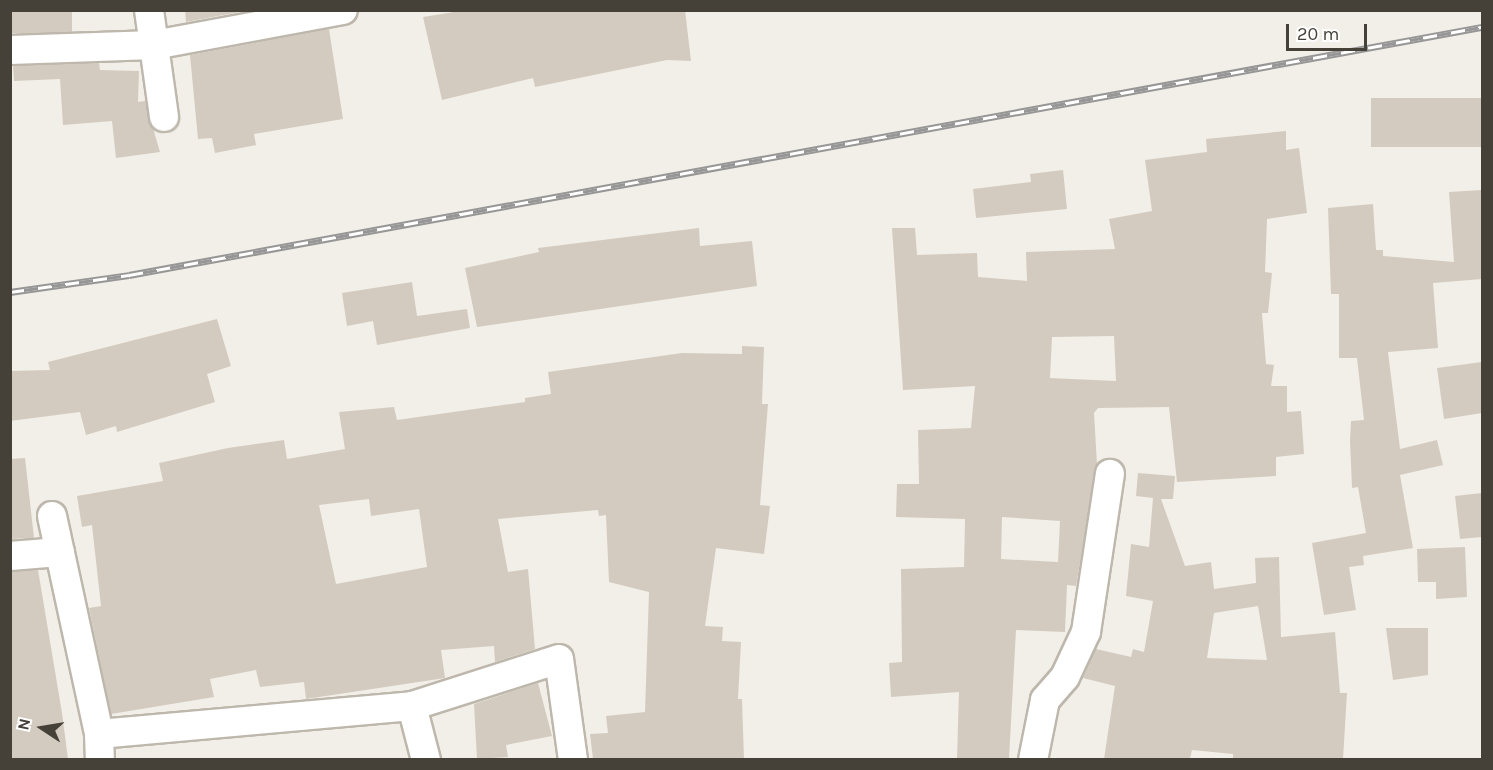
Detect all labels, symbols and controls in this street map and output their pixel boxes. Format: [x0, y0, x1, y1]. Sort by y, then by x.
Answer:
scale bar [1289, 12, 1370, 50]
text: 20 m [1297, 23, 1339, 45]
north arrow [12, 698, 72, 758]
text: N [13, 717, 34, 732]

